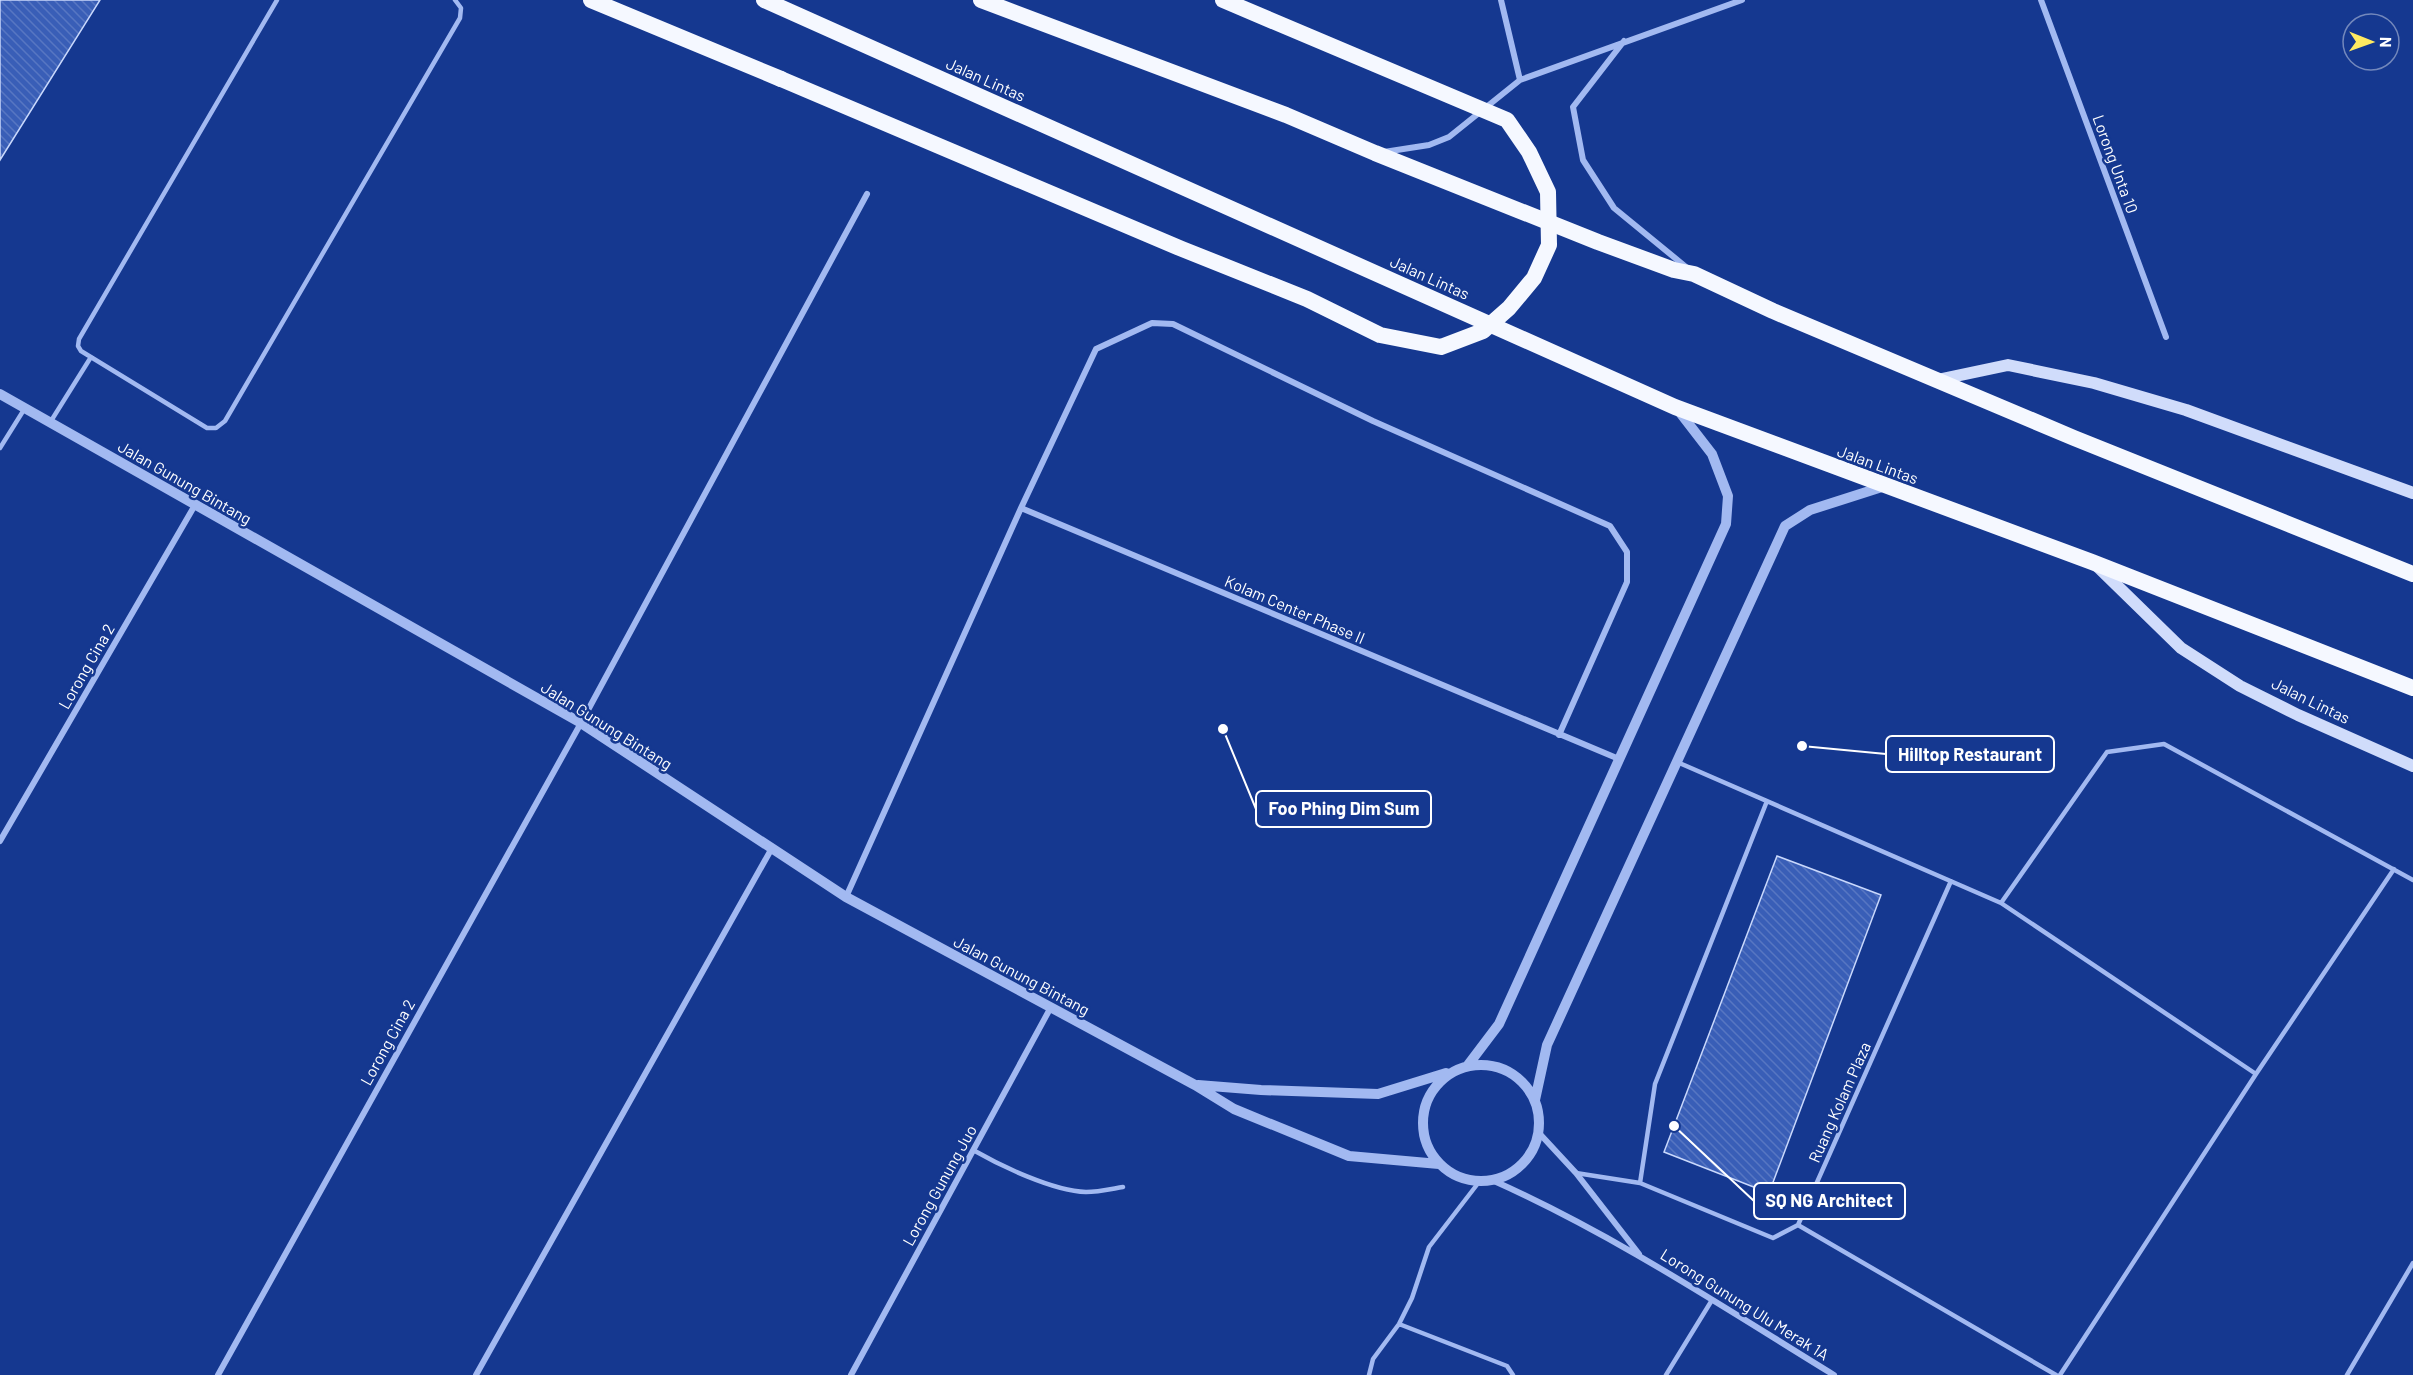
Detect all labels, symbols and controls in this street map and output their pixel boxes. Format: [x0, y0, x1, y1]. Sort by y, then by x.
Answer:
north arrow [2341, 12, 2401, 72]
text: N [2377, 37, 2396, 48]
street label: Jalan Lintas [944, 53, 1028, 105]
street label: Lorong Unta 10 [2089, 112, 2143, 216]
street label: Jalan Lintas [1388, 251, 1472, 303]
street label: Jalan Gunung Bintang [115, 436, 255, 528]
street label: Jalan Lintas [1835, 441, 1921, 487]
street label: Kolam Center Phase II [1222, 571, 1368, 647]
street label: Lorong Cina 2 [54, 620, 118, 712]
street label: Jalan Lintas [2269, 673, 2353, 727]
street label: Jalan Gunung Bintang [538, 677, 676, 773]
callout: Hilltop Restaurant [1886, 736, 2054, 772]
text: Hilltop Restaurant [1898, 743, 2042, 765]
callout: Foo Phing Dim Sum [1256, 791, 1431, 827]
text: Foo Phing Dim Sum [1268, 797, 1420, 819]
street label: Jalan Gunung Bintang [951, 931, 1093, 1019]
street label: Lorong Cina 2 [356, 996, 418, 1088]
street label: Ruang Kolam Plaza [1804, 1039, 1874, 1165]
street label: Lorong Gunung Juo [898, 1121, 980, 1249]
callout: SQ NG Architect [1754, 1183, 1905, 1219]
text: SQ NG Architect [1765, 1189, 1893, 1211]
street label: Lorong Gunung Ulu Merak 1A [1657, 1244, 1833, 1364]

